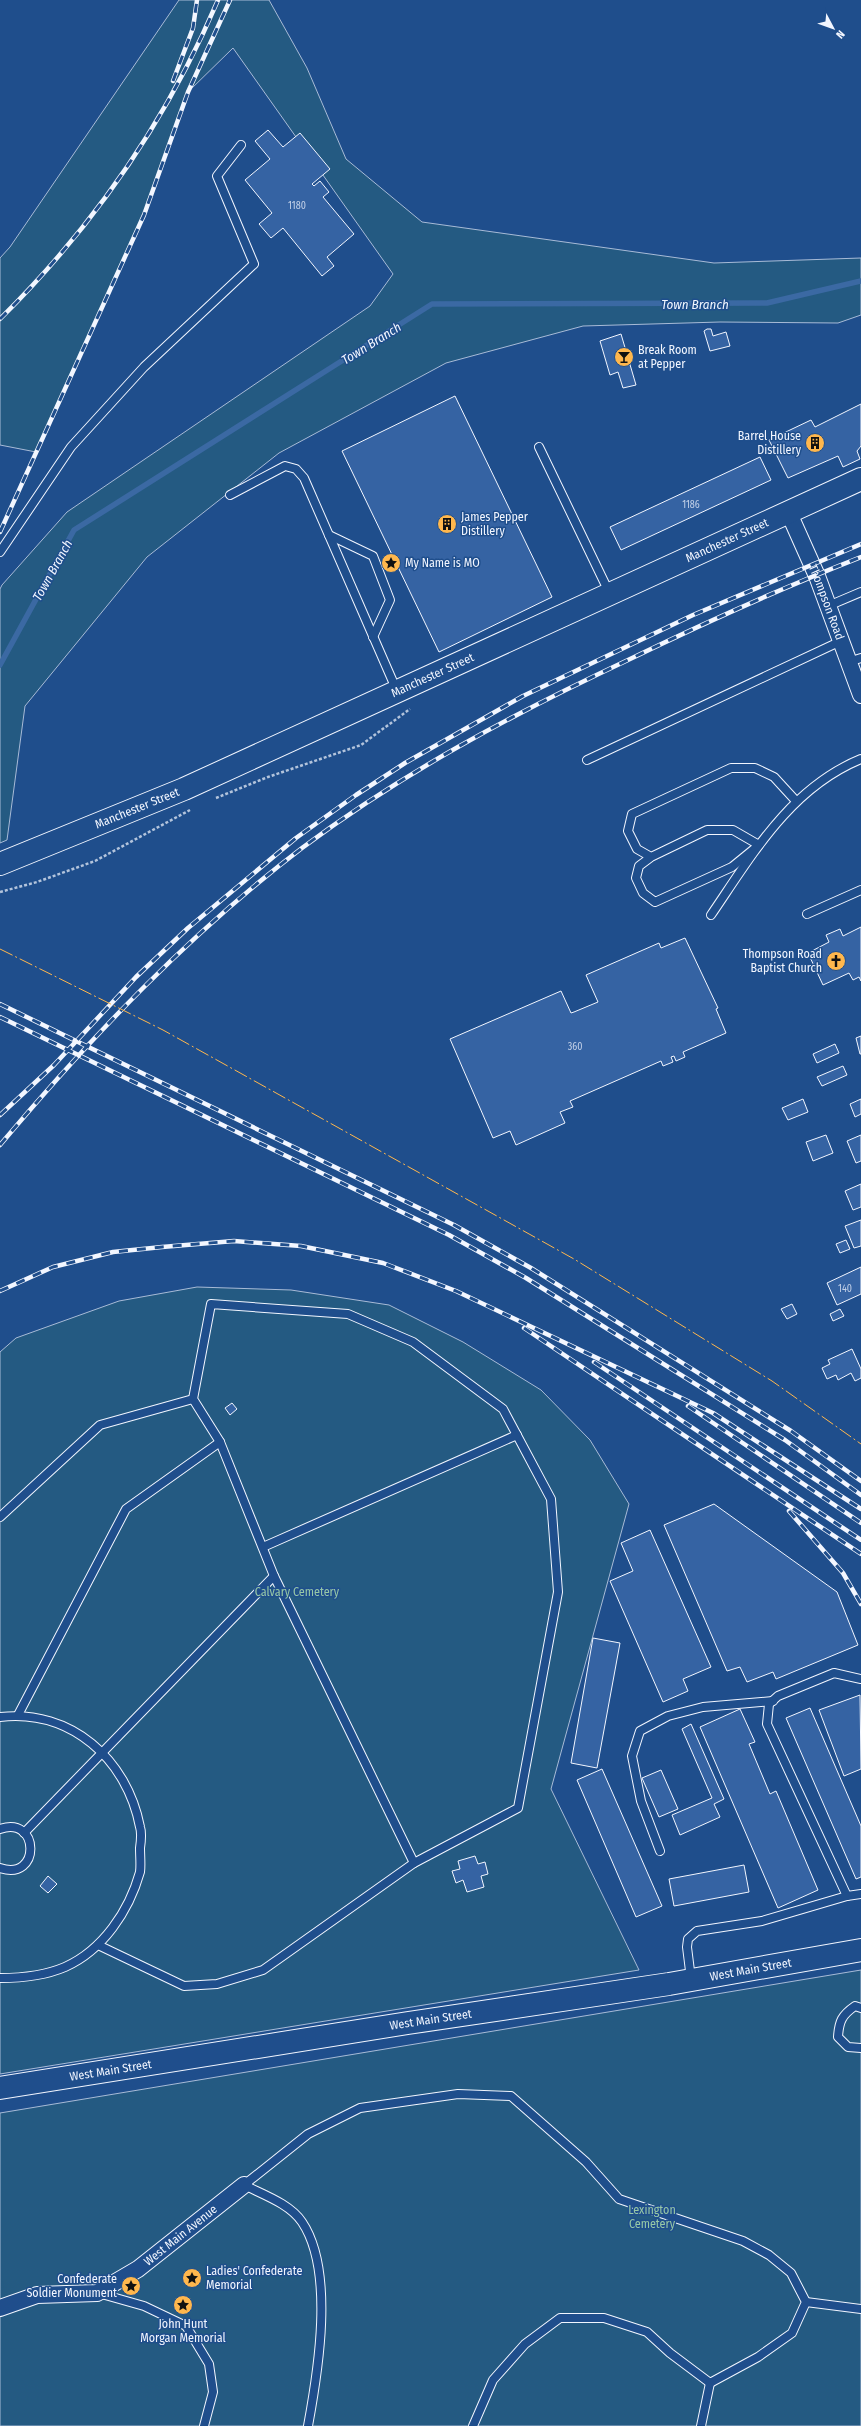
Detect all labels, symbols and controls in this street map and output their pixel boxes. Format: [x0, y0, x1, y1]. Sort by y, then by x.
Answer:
north arrow [813, 8, 853, 48]
text: N [833, 27, 847, 41]
house number: 1180 [288, 200, 306, 212]
water label: Town Branch [661, 297, 729, 312]
water label: Town Branch [339, 319, 404, 368]
place label: Break Room at Pepper [638, 343, 697, 371]
bar icon: Break Room at Pepper [613, 346, 635, 368]
place label: Barrel House Distillery [738, 429, 802, 457]
building icon: Barrel House Distillery [804, 432, 826, 454]
house number: 1186 [682, 499, 700, 511]
place label: James Pepper Distillery [461, 510, 529, 538]
building icon: James Pepper Distillery [436, 513, 458, 535]
street label: Manchester Street [683, 515, 771, 565]
water label: Town Branch [30, 537, 75, 603]
place icon: My Name is MO [380, 552, 402, 574]
place label: My Name is MO [405, 556, 480, 570]
street label: Thompson Road [806, 562, 847, 642]
street label: Manchester Street [389, 650, 476, 700]
street label: Manchester Street [93, 785, 181, 832]
place label: Thompson Road Baptist Church [743, 947, 822, 975]
church icon: Thompson Road Baptist Church [825, 950, 847, 972]
house number: 360 [568, 1041, 582, 1053]
house number: 140 [838, 1283, 852, 1295]
park label: Calvary Cemetery [255, 1585, 340, 1599]
street label: West Main Street [709, 1955, 793, 1984]
street label: West Main Street [389, 2007, 473, 2033]
street label: West Main Street [69, 2057, 153, 2084]
street label: West Main Avenue [141, 2202, 220, 2269]
park label: Lexington Cemetery [628, 2203, 676, 2231]
place label: Ladies' Confederate Memorial [206, 2264, 302, 2292]
place icon: Ladies' Confederate Memorial [181, 2267, 203, 2289]
place label: Confederate Soldier Monument [26, 2272, 117, 2300]
place icon: Confederate Soldier Monument [120, 2275, 142, 2297]
place icon: John Hunt Morgan Memorial [172, 2294, 194, 2316]
place label: John Hunt Morgan Memorial [140, 2317, 226, 2345]

